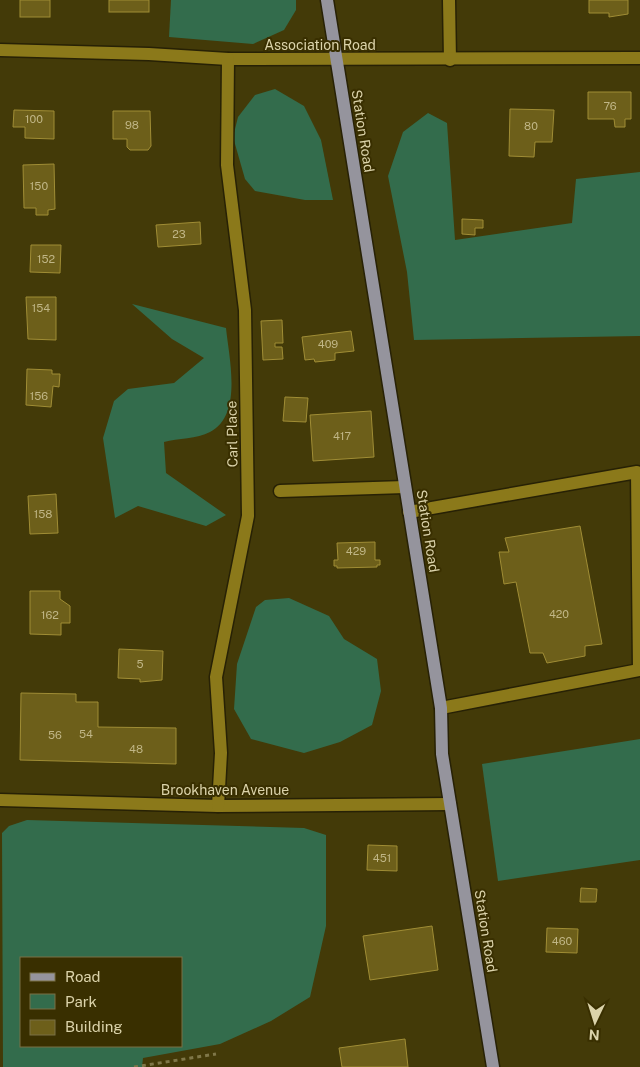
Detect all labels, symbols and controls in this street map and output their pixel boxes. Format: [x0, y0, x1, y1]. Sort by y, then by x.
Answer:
street label: Association Road [264, 37, 376, 53]
street label: Station Road [349, 89, 377, 173]
house number: 76 [603, 100, 617, 112]
house number: 100 [25, 113, 43, 125]
house number: 98 [125, 119, 139, 131]
house number: 80 [524, 120, 538, 132]
house number: 150 [30, 180, 48, 192]
house number: 23 [172, 228, 186, 240]
house number: 152 [37, 253, 55, 265]
house number: 154 [32, 302, 50, 314]
house number: 409 [318, 338, 338, 350]
house number: 156 [30, 390, 48, 402]
street label: Carl Place [223, 400, 241, 468]
house number: 417 [333, 430, 351, 442]
street label: Station Road [414, 489, 442, 573]
house number: 158 [34, 508, 52, 520]
house number: 429 [346, 545, 366, 557]
house number: 420 [549, 608, 569, 620]
house number: 162 [41, 609, 59, 621]
house number: 5 [136, 658, 144, 670]
house number: 54 [79, 728, 93, 740]
house number: 56 [48, 729, 62, 741]
house number: 48 [129, 743, 143, 755]
street label: Brookhaven Avenue [161, 782, 289, 798]
house number: 451 [373, 852, 391, 864]
street label: Station Road [472, 889, 500, 973]
house number: 460 [552, 935, 572, 947]
legend [20, 957, 182, 1047]
text: Road [65, 968, 101, 985]
text: Park [65, 993, 97, 1010]
north arrow [570, 997, 620, 1047]
text: Building [65, 1018, 123, 1035]
text: N [588, 1027, 600, 1043]

